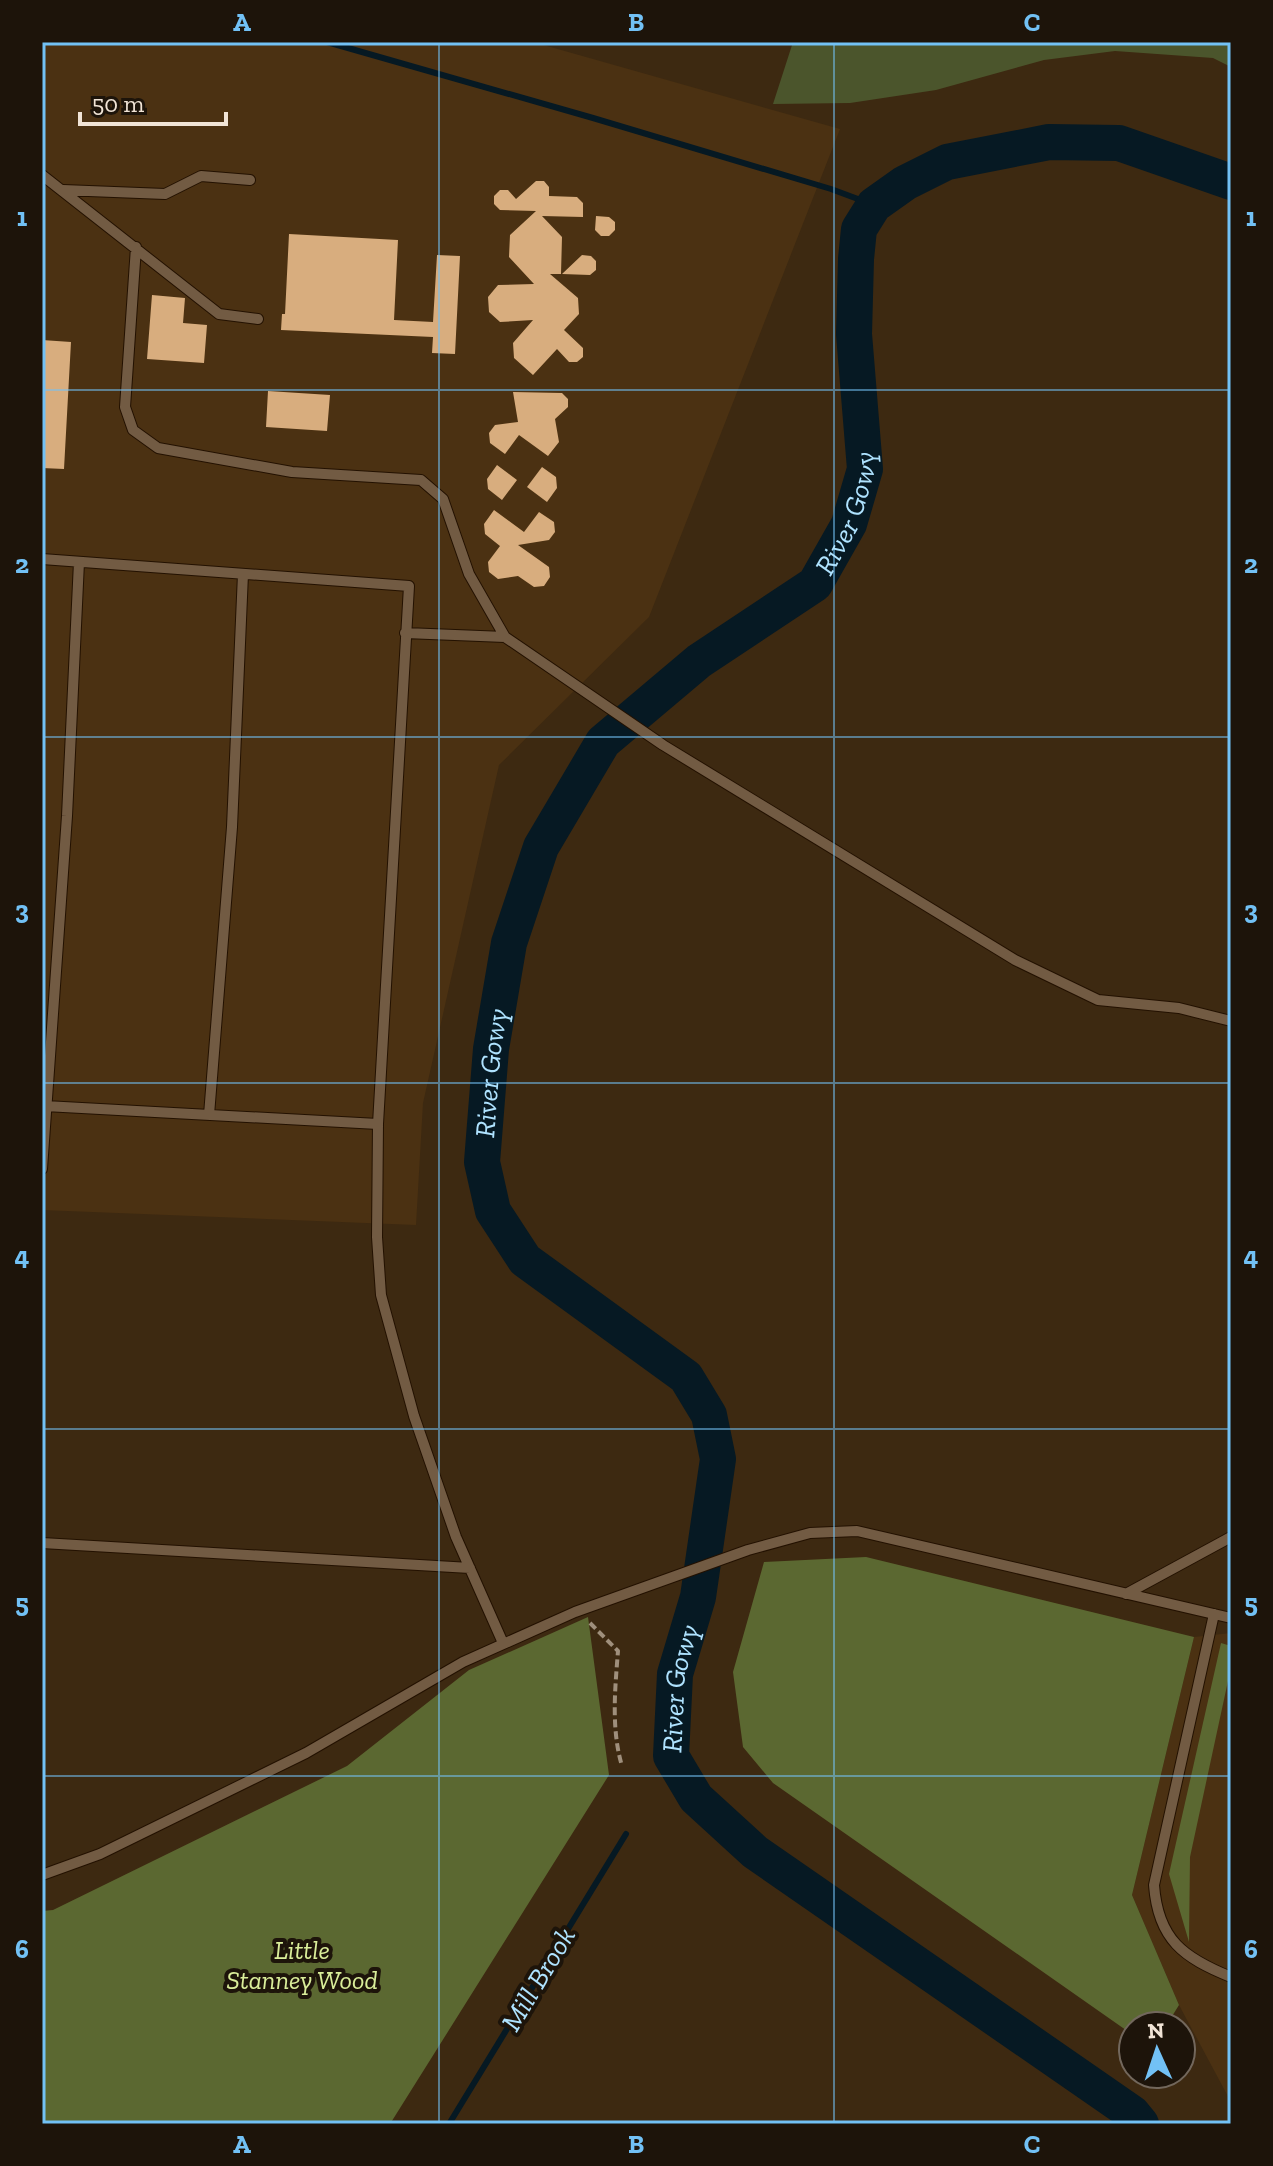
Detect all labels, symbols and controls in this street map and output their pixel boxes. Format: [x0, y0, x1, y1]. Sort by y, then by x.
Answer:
text: A [233, 6, 251, 38]
text: B [628, 6, 644, 38]
text: C [1024, 6, 1040, 38]
scale bar [80, 76, 226, 126]
text: 50 m [92, 89, 145, 118]
text: 1 [17, 201, 28, 233]
text: 1 [1246, 201, 1257, 233]
water label: River Gowy [807, 451, 882, 580]
text: 2 [15, 548, 29, 580]
text: 2 [1244, 548, 1258, 580]
text: 3 [15, 894, 29, 926]
text: 3 [1244, 894, 1258, 926]
water label: River Gowy [467, 1006, 514, 1139]
text: 4 [15, 1240, 30, 1272]
text: 4 [1244, 1240, 1259, 1272]
text: 5 [15, 1587, 29, 1619]
text: 5 [1244, 1587, 1258, 1619]
water label: River Gowy [655, 1620, 705, 1753]
water label: Mill Brook [494, 1921, 582, 2037]
text: 6 [15, 1933, 29, 1965]
text: 6 [1244, 1933, 1258, 1965]
park label: Little Stanney Wood [226, 1934, 378, 1996]
north arrow [1117, 2010, 1197, 2090]
text: N [1147, 2017, 1165, 2044]
text: A [233, 2128, 251, 2160]
text: B [628, 2128, 644, 2160]
text: C [1024, 2128, 1040, 2160]

